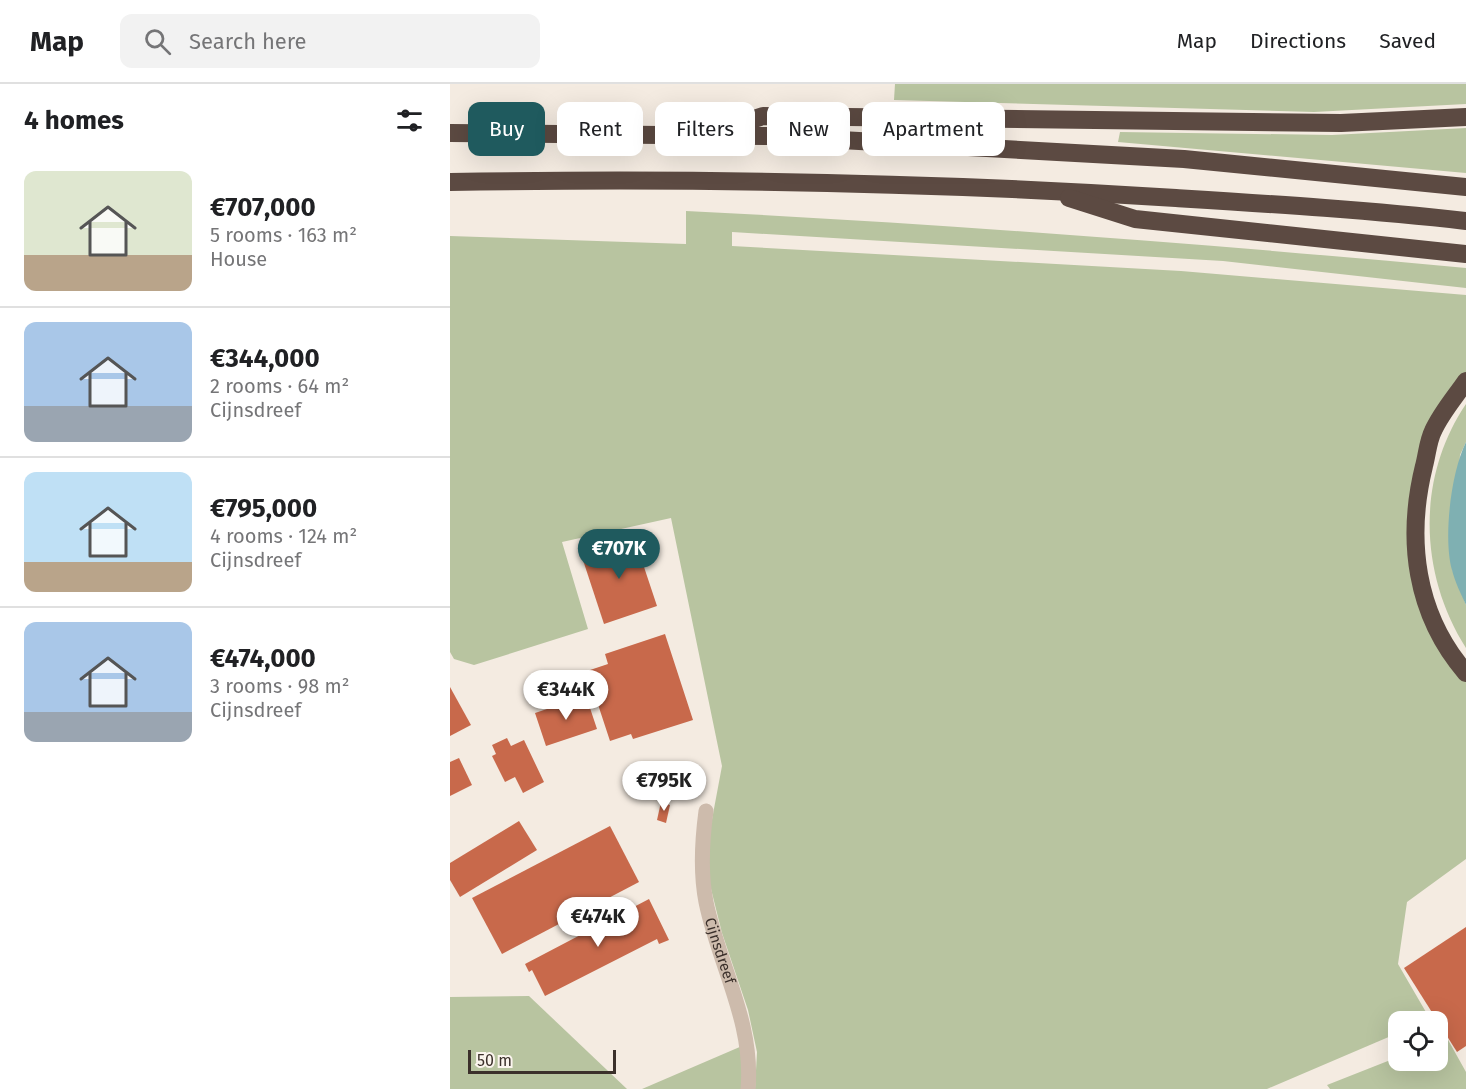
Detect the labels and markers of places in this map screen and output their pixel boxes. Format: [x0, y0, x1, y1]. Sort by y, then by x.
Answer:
pin: €707K [577, 529, 661, 580]
pin: €344K [524, 670, 608, 721]
pin: €795K [622, 761, 706, 812]
pin: €474K [556, 897, 640, 948]

